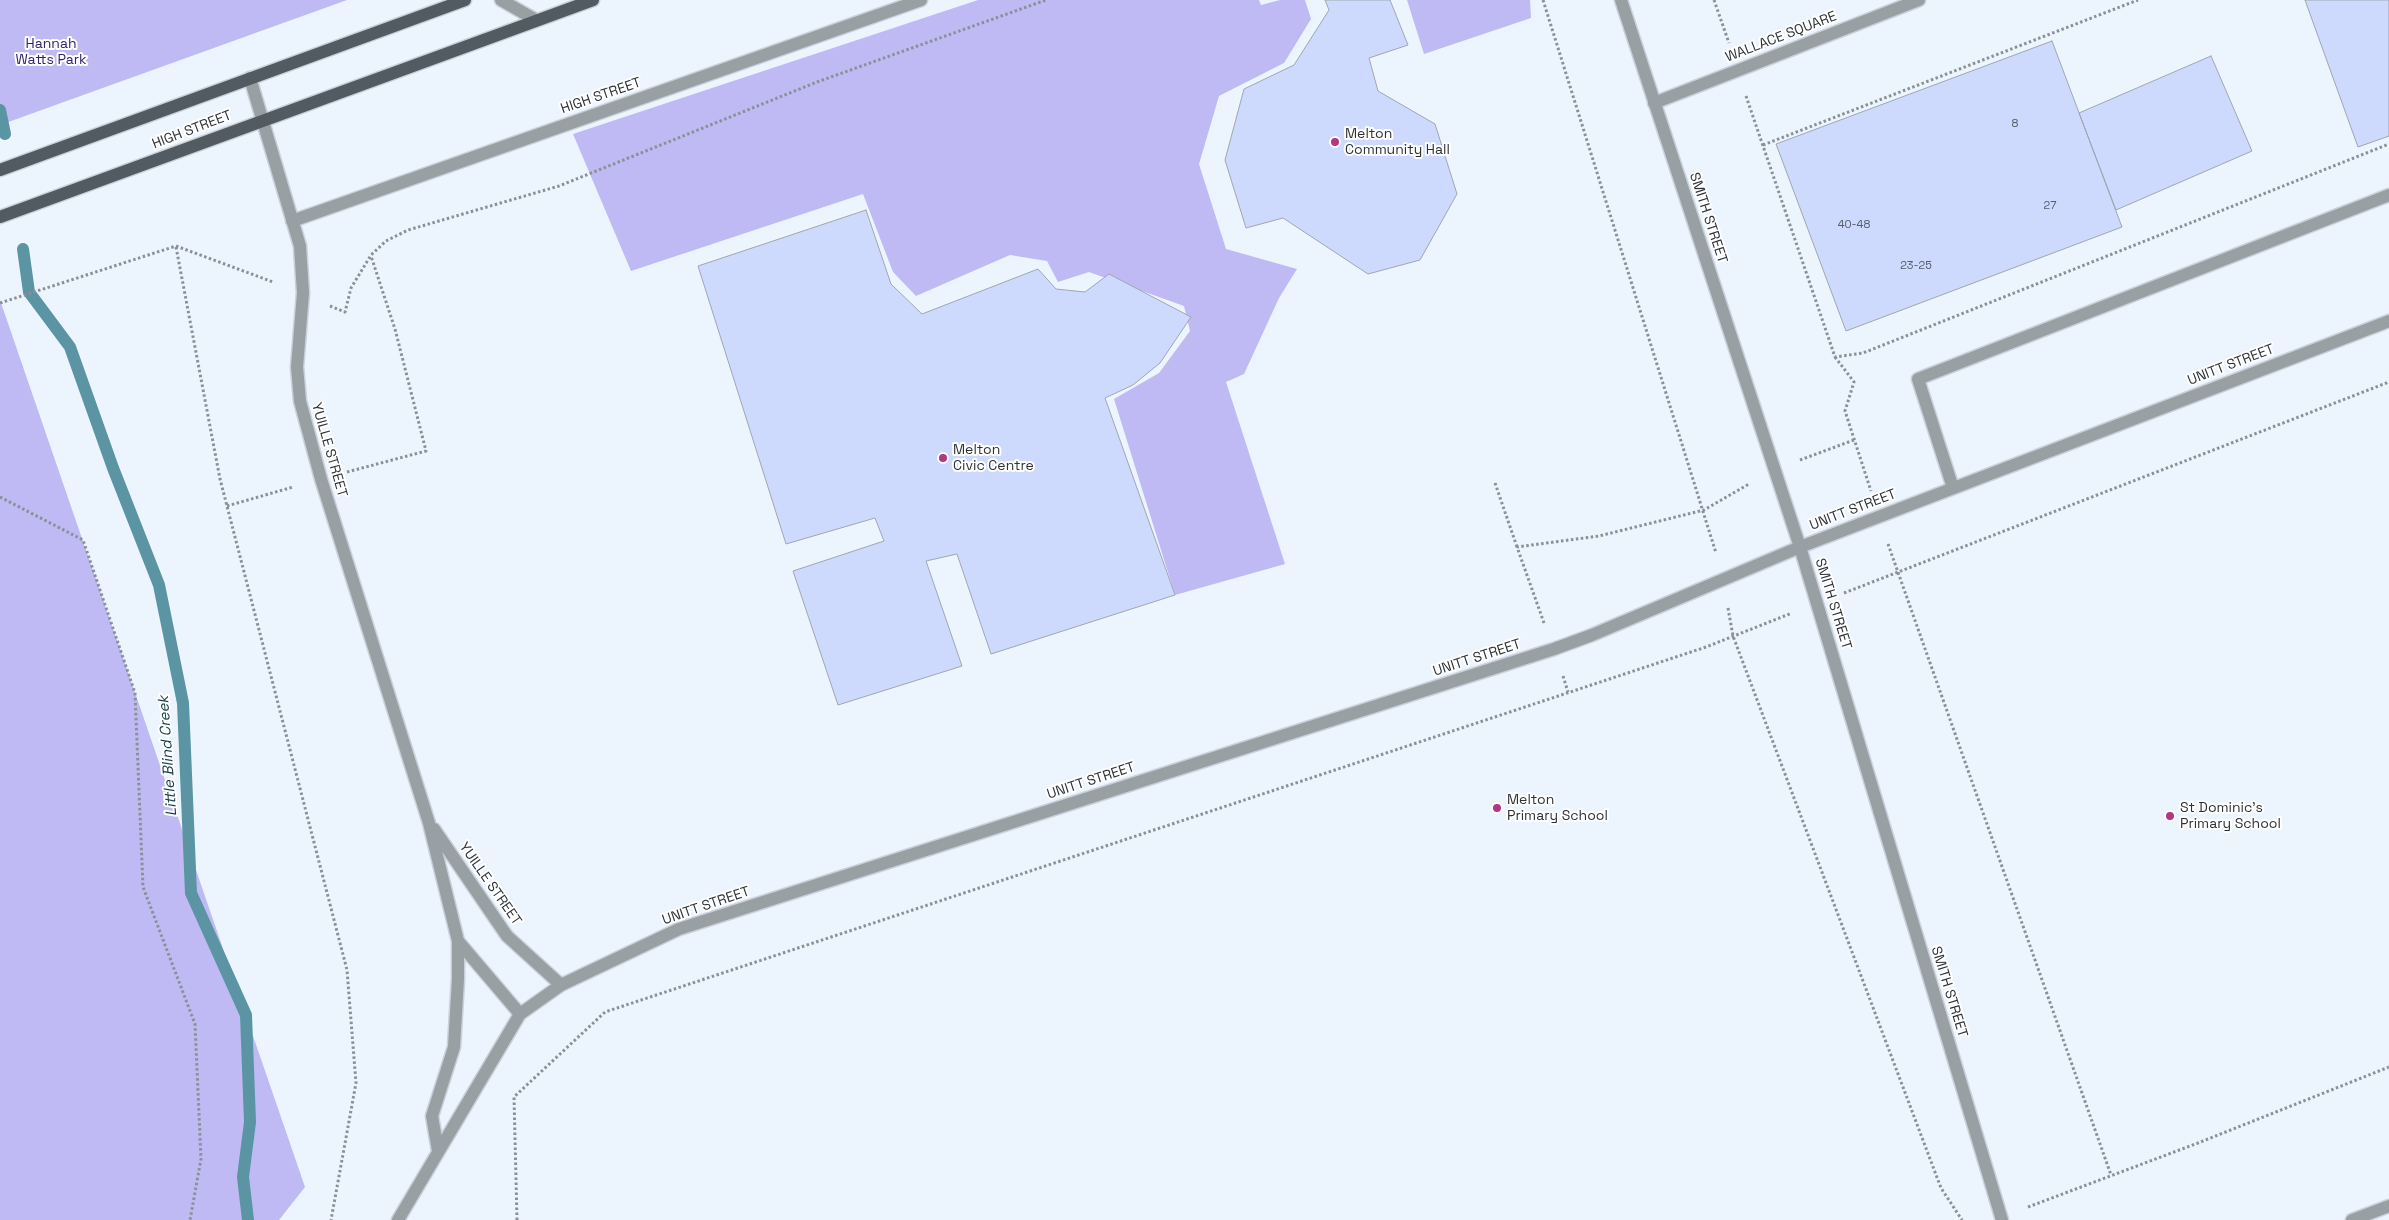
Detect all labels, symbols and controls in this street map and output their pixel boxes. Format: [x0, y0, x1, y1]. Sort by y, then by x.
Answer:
street label: WALLACE SQUARE [1723, 8, 1839, 66]
park label: Hannah Watts Park [15, 36, 87, 68]
street label: HIGH STREET [559, 74, 643, 118]
street label: HIGH STREET [150, 107, 234, 153]
house number: 8 [2012, 117, 2018, 131]
place label: Melton Community Hall [1345, 126, 1450, 158]
marker: Melton Community Hall [1329, 136, 1341, 148]
street label: SMITH STREET [1685, 171, 1731, 265]
house number: 27 [2044, 199, 2056, 213]
house number: 40-48 [1838, 218, 1870, 232]
house number: 23-25 [1900, 259, 1932, 273]
street label: UNITT STREET [2185, 341, 2277, 389]
street label: YUILLE STREET [308, 401, 350, 499]
place label: Melton Civic Centre [953, 442, 1034, 474]
marker: Melton Civic Centre [937, 452, 949, 464]
street label: UNITT STREET [1807, 486, 1899, 534]
street label: SMITH STREET [1811, 556, 1855, 652]
street label: UNITT STREET [1431, 636, 1523, 680]
water label: Little Blind Creek [155, 695, 181, 817]
street label: UNITT STREET [1045, 759, 1137, 803]
place label: Melton Primary School [1507, 792, 1608, 824]
place label: St Dominic's Primary School [2180, 800, 2281, 832]
marker: Melton Primary School [1491, 802, 1503, 814]
marker: St Dominic's Primary School [2164, 810, 2176, 822]
street label: YUILLE STREET [455, 839, 525, 929]
street label: UNITT STREET [660, 883, 752, 929]
street label: SMITH STREET [1927, 944, 1971, 1040]

